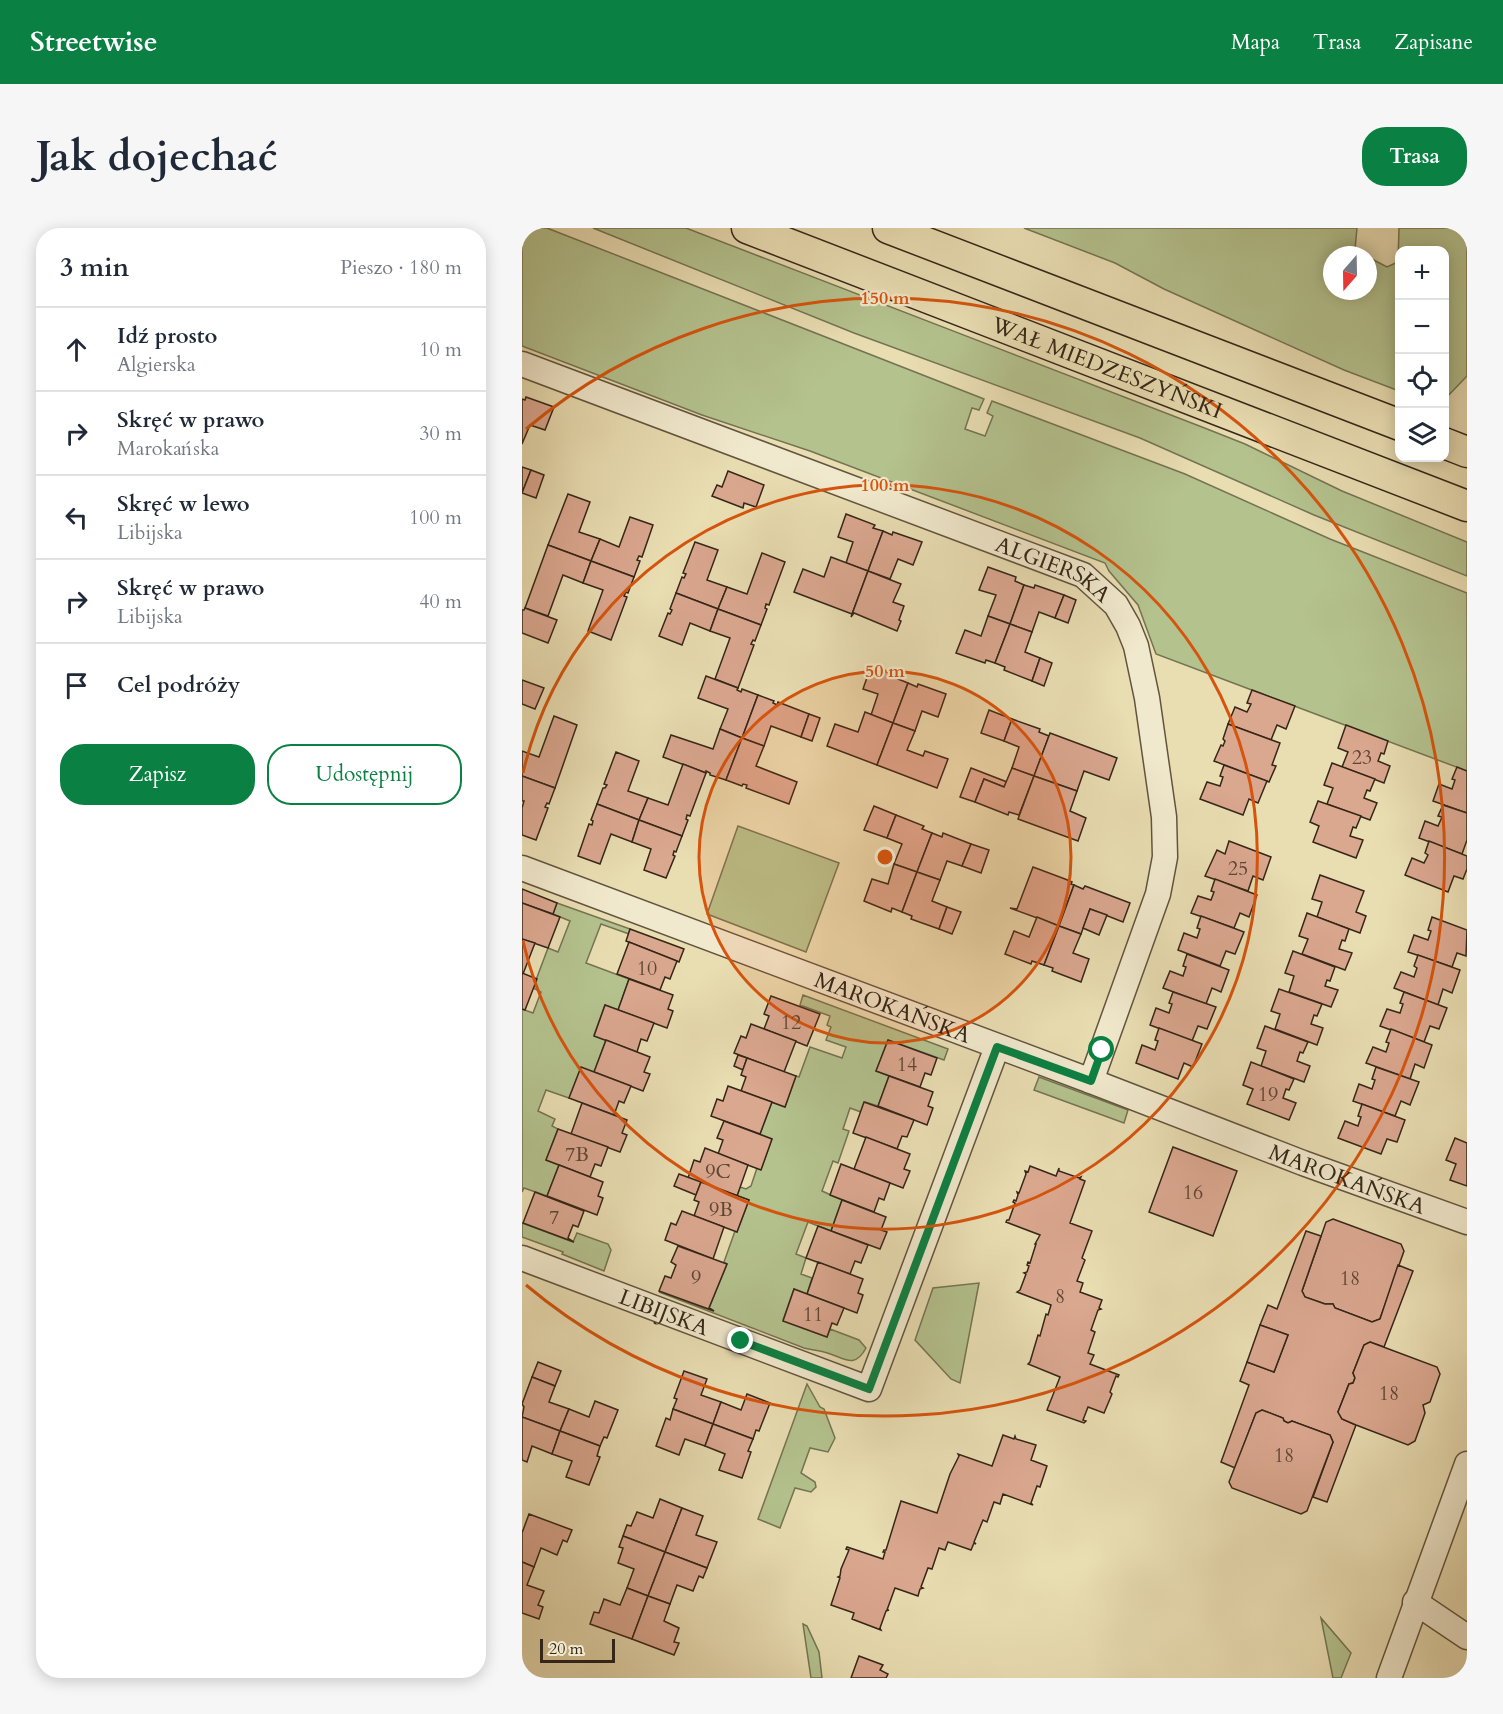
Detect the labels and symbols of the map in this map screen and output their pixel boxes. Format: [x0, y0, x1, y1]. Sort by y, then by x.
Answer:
north arrow [1323, 246, 1377, 300]
text: 150 m [860, 286, 910, 311]
street label: WAŁ MIEDZESZYŃSKI [986, 309, 1226, 426]
text: 100 m [860, 473, 910, 498]
street label: ALGIERSKA [991, 529, 1117, 610]
text: 50 m [865, 659, 905, 684]
house number: 23 [1352, 744, 1372, 771]
centre of rings [875, 847, 895, 867]
house number: 25 [1228, 855, 1248, 882]
house number: 10 [637, 955, 657, 982]
street label: MAROKAŃSKA [810, 965, 975, 1051]
house number: 12 [781, 1009, 801, 1036]
route start [1088, 1036, 1114, 1062]
house number: 14 [897, 1051, 917, 1078]
house number: 19 [1258, 1081, 1278, 1108]
street label: MAROKAŃSKA [1264, 1137, 1430, 1222]
house number: 7B [565, 1141, 589, 1168]
house number: 9C [705, 1158, 731, 1185]
house number: 16 [1183, 1179, 1203, 1206]
house number: 9B [709, 1196, 733, 1223]
house number: 7 [549, 1204, 559, 1231]
house number: 9 [691, 1264, 701, 1291]
house number: 18 [1340, 1265, 1360, 1292]
street label: LIBIJSKA [615, 1282, 713, 1343]
house number: 8 [1055, 1283, 1065, 1310]
house number: 11 [803, 1301, 823, 1328]
route end [727, 1327, 753, 1353]
house number: 18 [1379, 1380, 1399, 1407]
house number: 18 [1274, 1442, 1294, 1469]
scale bar [540, 1636, 615, 1664]

